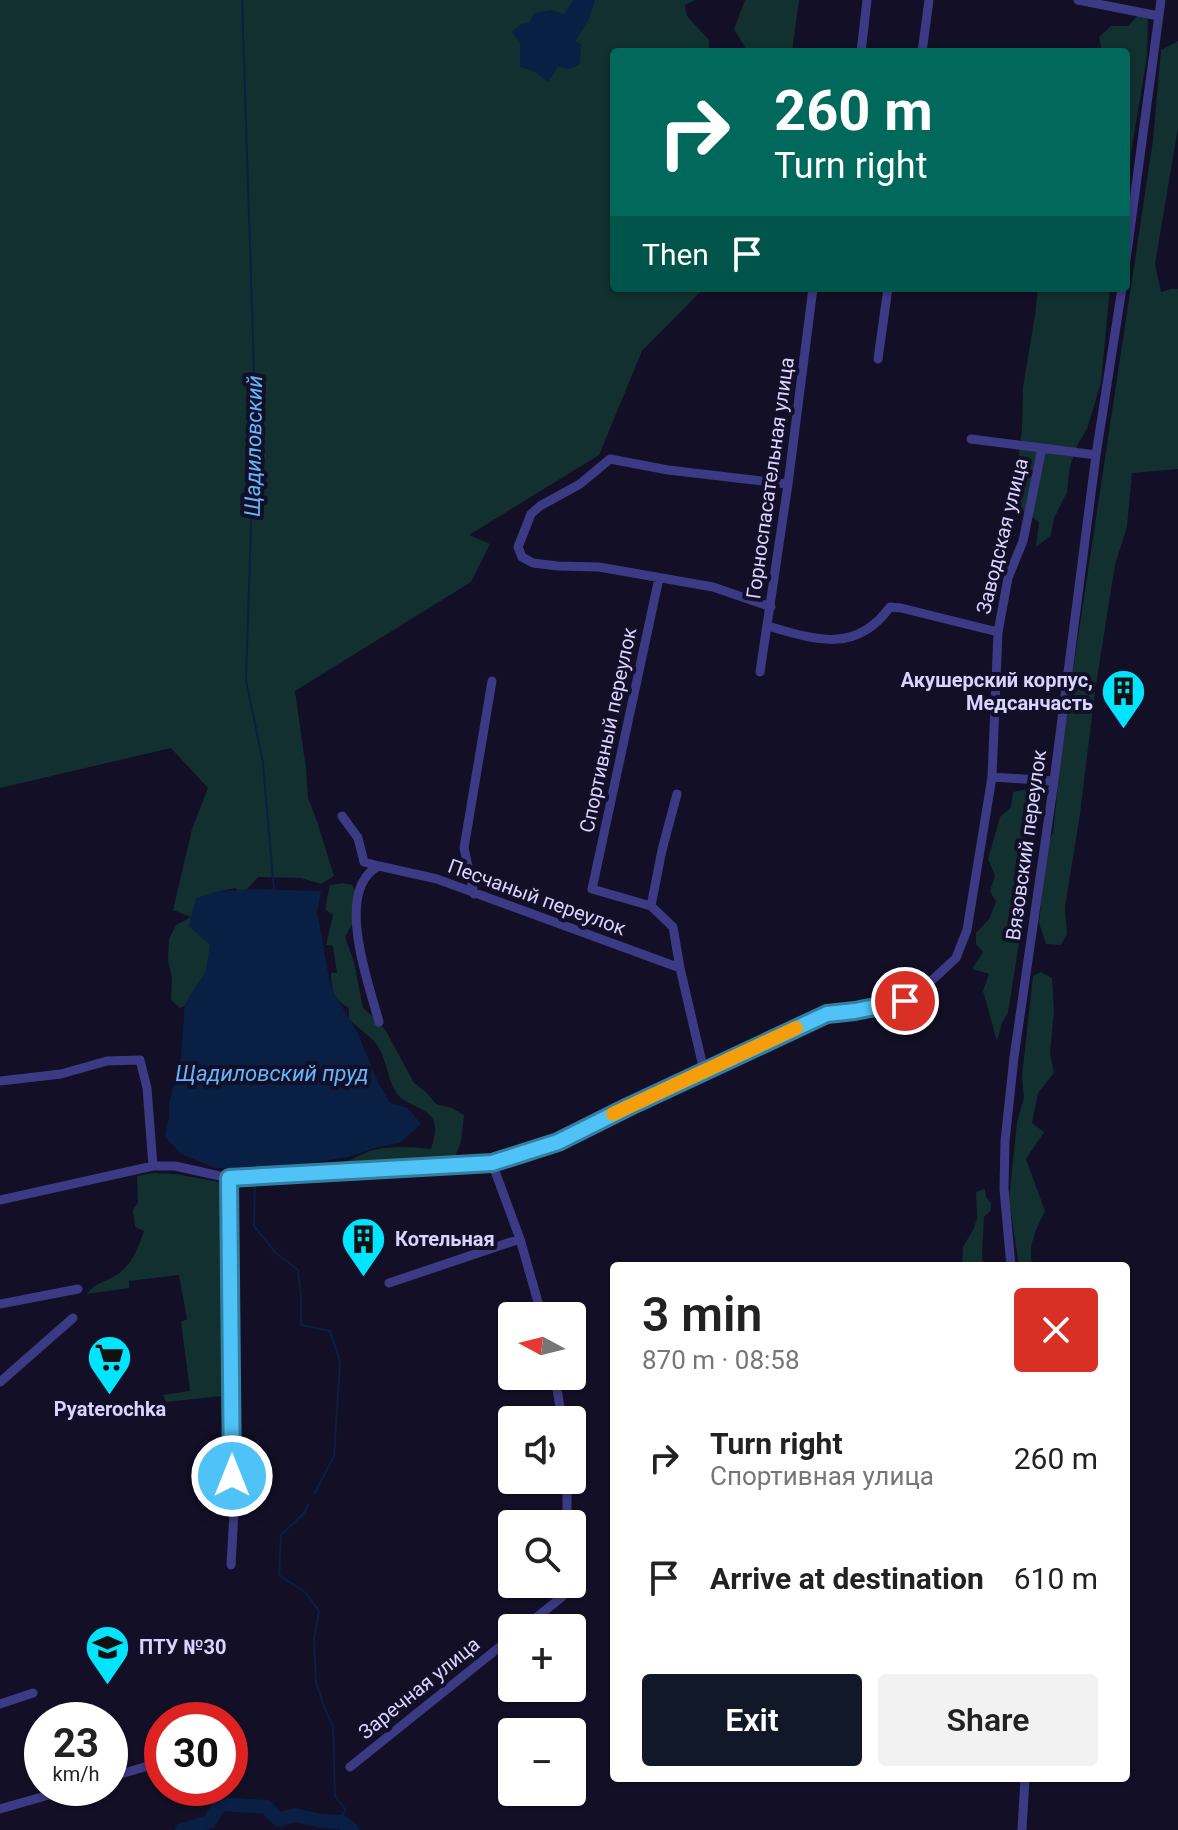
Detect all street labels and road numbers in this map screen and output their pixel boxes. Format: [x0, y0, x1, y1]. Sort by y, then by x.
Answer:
street label: Горноспасательная улица [741, 355, 799, 601]
street label: Заводская улица [971, 455, 1033, 617]
street label: Спортивный переулок [575, 625, 642, 835]
street label: Вязовский переулок [1001, 748, 1051, 942]
street label: Песчаный переулок [445, 854, 629, 940]
street label: Заречная улица [354, 1632, 484, 1744]

